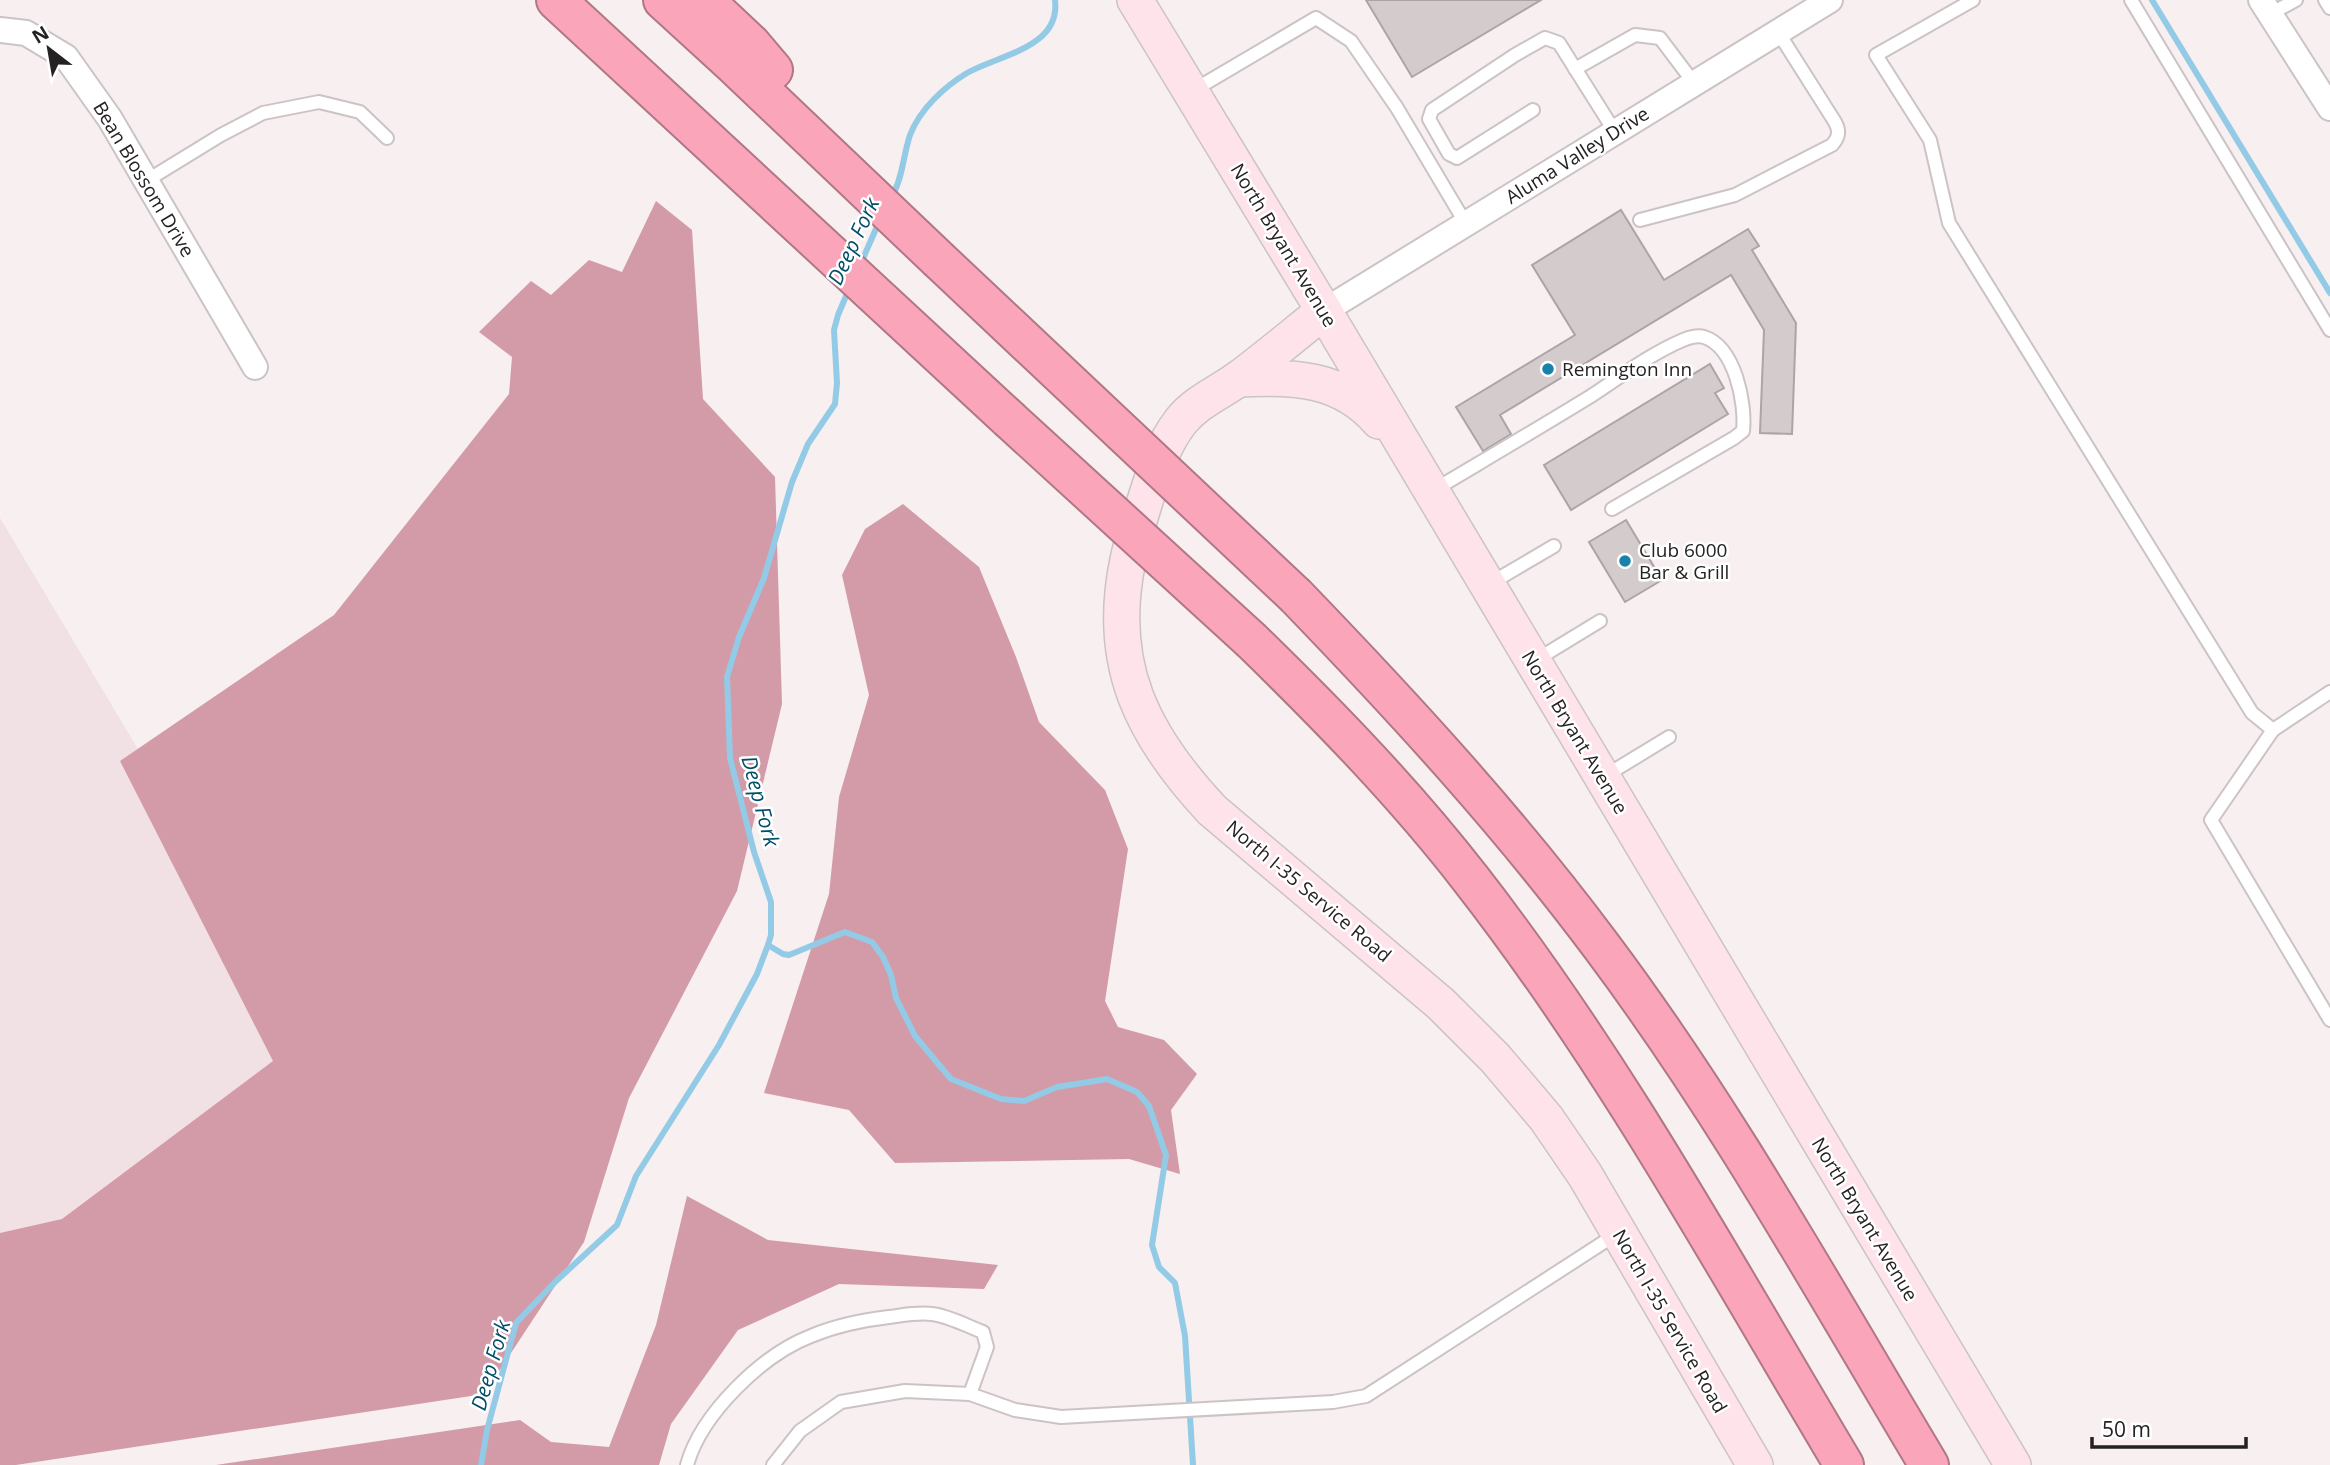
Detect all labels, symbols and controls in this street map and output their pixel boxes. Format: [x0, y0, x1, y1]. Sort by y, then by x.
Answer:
north arrow [14, 14, 84, 84]
text: N [27, 19, 54, 50]
street label: Bean Blossom Drive [87, 96, 201, 262]
street label: Aluma Valley Drive [1500, 100, 1654, 210]
street label: North Bryant Avenue [1225, 158, 1343, 332]
water label: Deep Fork [821, 192, 886, 289]
place label: Remington Inn [1562, 356, 1692, 382]
marker: Remington Inn [1540, 361, 1556, 377]
place label: Club 6000 Bar & Grill [1639, 537, 1729, 585]
marker: Club 6000 Bar & Grill [1617, 553, 1633, 569]
street label: North Bryant Avenue [1516, 645, 1634, 819]
water label: Deep Fork [735, 752, 787, 850]
street label: North I-35 Service Road [1221, 814, 1397, 968]
street label: North Bryant Avenue [1806, 1132, 1924, 1306]
street label: North I-35 Service Road [1607, 1224, 1733, 1418]
water label: Deep Fork [464, 1316, 516, 1414]
scale bar [2092, 1406, 2246, 1450]
text: 50 m [2102, 1415, 2151, 1443]

